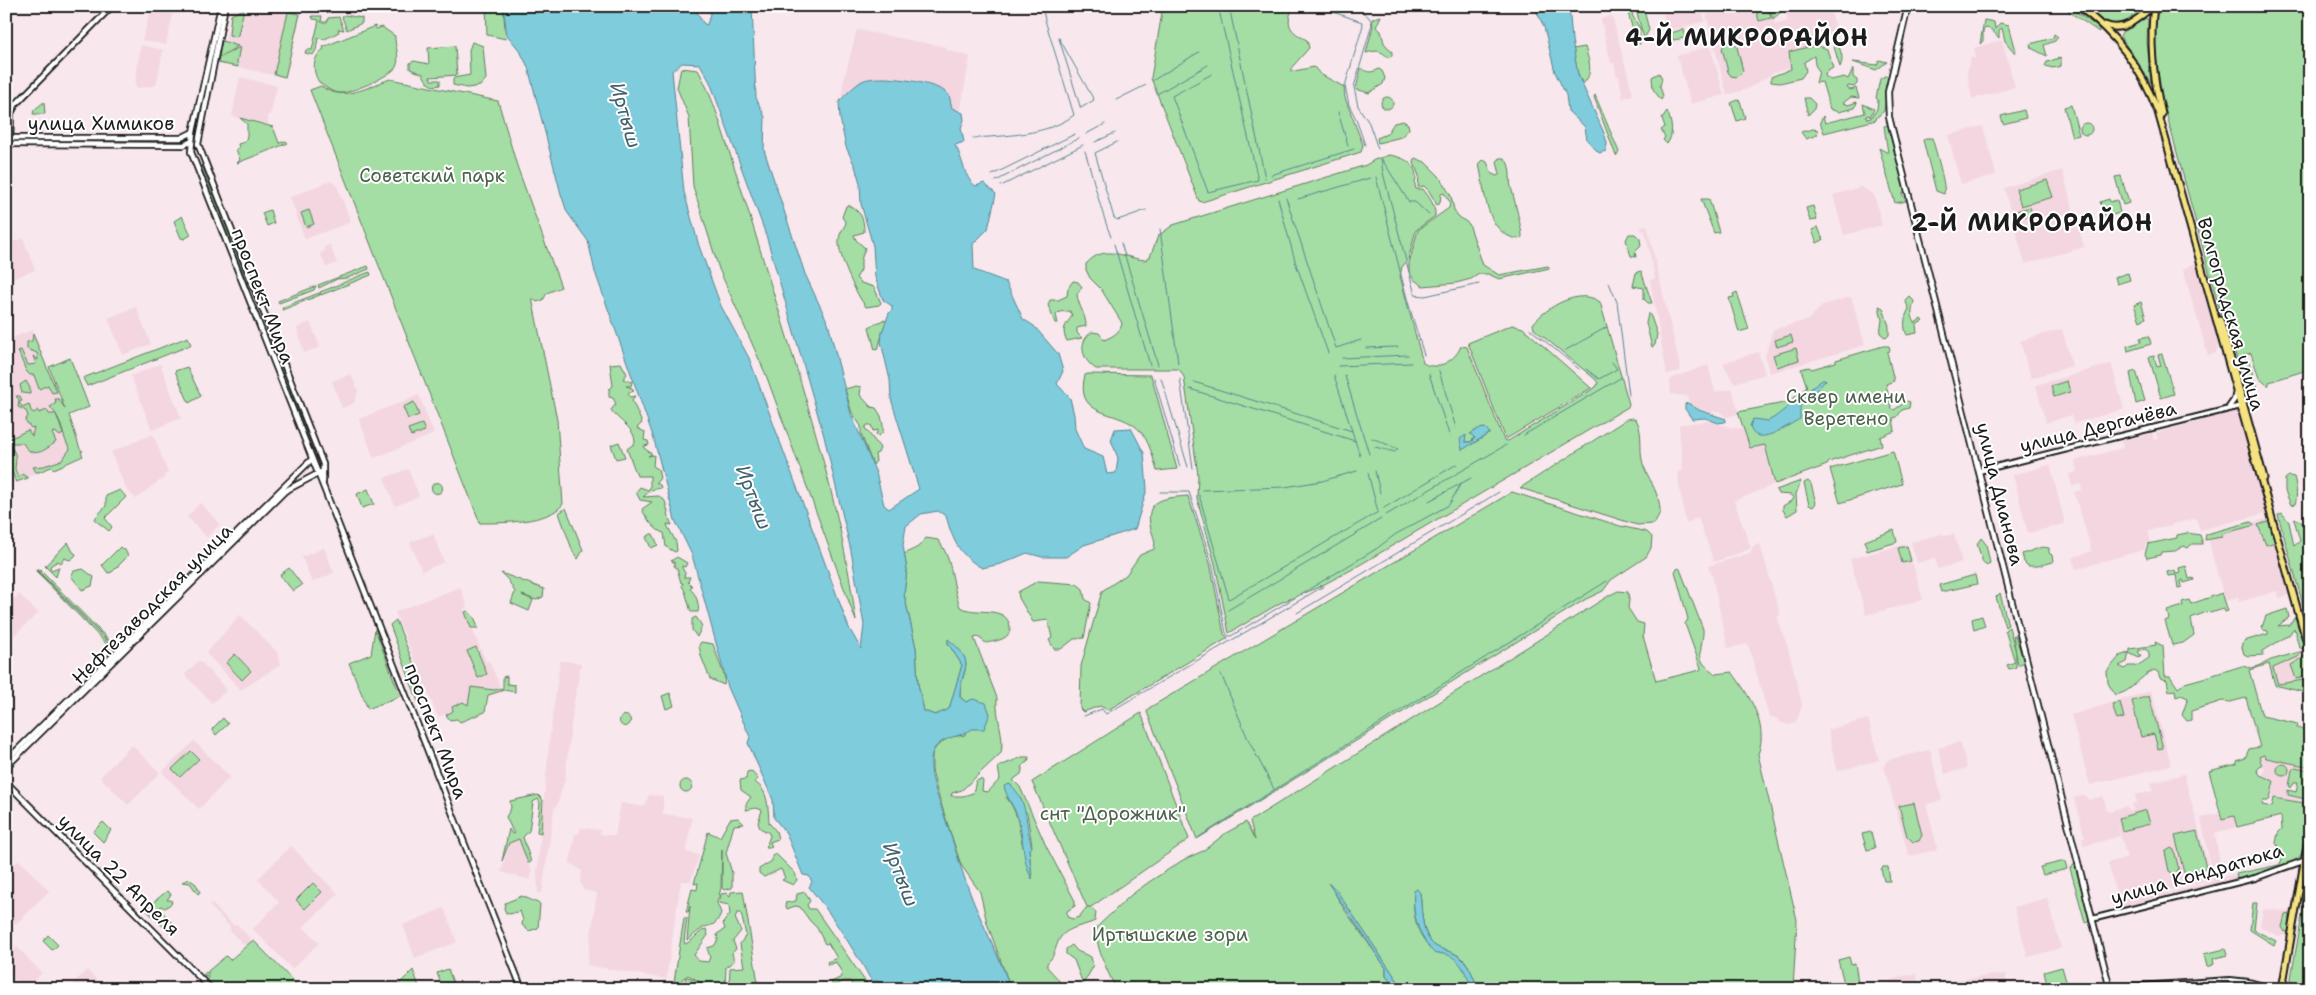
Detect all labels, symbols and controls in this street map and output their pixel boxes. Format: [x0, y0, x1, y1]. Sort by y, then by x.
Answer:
district label: 4-Й МИКРОРАЙОН [1625, 21, 1869, 54]
water label: Иртыш [604, 79, 648, 151]
street label: улица Химиков [28, 111, 174, 136]
park label: Советский парк [359, 163, 505, 188]
district label: 2-Й МИКРОРАЙОН [1911, 206, 2153, 239]
street label: Волгоградская улица [2191, 214, 2271, 414]
street label: проспект Мира [226, 225, 300, 368]
park label: Сквер имени Веретено [1786, 384, 1906, 431]
street label: улица Дергачёва [2017, 395, 2179, 459]
street label: улица Дианова [1970, 420, 2030, 568]
water label: Иртыш [730, 461, 778, 533]
street label: Нефтезаводская улица [66, 518, 238, 690]
street label: проспект Мира [399, 660, 473, 803]
park label: снт "Дорожник" [1040, 801, 1186, 826]
street label: улица 22 Апреля [53, 809, 185, 941]
street label: улица Кондратюка [2108, 837, 2286, 911]
water label: Иртыш [877, 838, 925, 910]
park label: Иртышские зори [1092, 922, 1248, 947]

